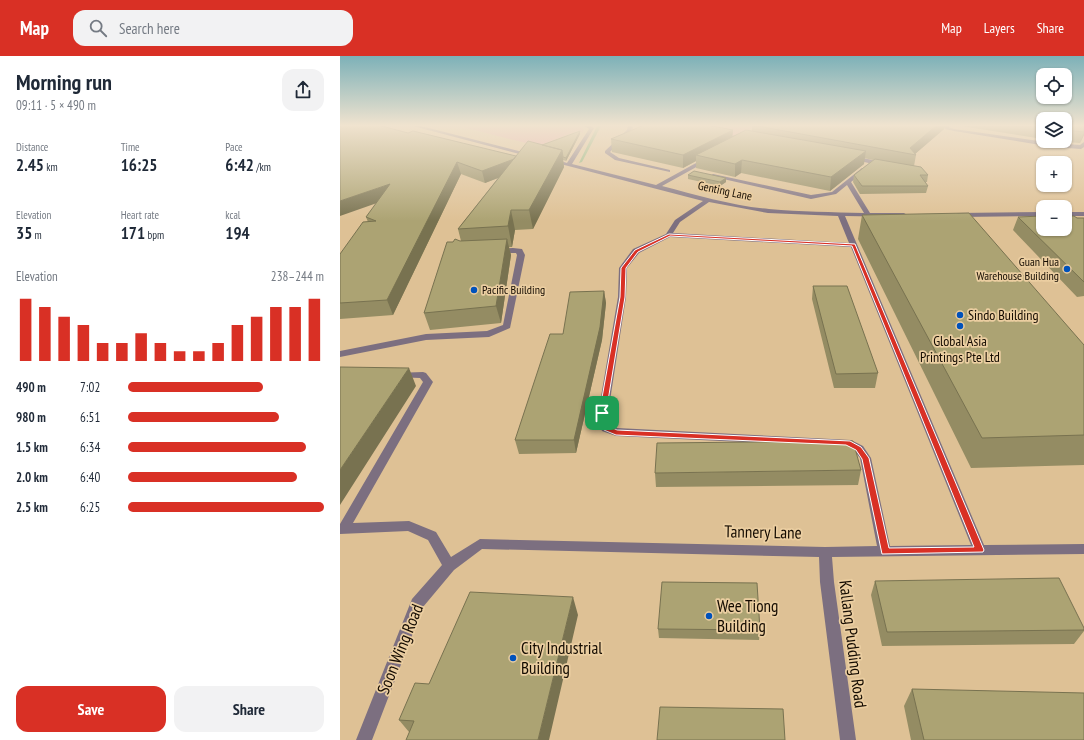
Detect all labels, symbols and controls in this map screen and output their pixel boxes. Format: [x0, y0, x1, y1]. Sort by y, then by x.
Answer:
search box [73, 10, 353, 46]
text: Map [20, 16, 49, 40]
icon: search [87, 17, 109, 39]
text: Search here [119, 19, 180, 38]
text: Map [941, 19, 962, 37]
text: Layers [984, 19, 1015, 37]
text: Share [1037, 19, 1064, 37]
text: Morning run [16, 68, 112, 96]
map controls [1036, 68, 1072, 236]
button: locate [1036, 68, 1072, 104]
button: share [282, 69, 324, 111]
text: 09:11 · 5 × 490 m [16, 97, 96, 114]
button: layers [1036, 112, 1072, 148]
text: Distance [16, 140, 48, 154]
text: Time [121, 140, 140, 154]
text: Pace [225, 140, 243, 154]
text: 2.45 [16, 154, 44, 176]
text: 16:25 [121, 154, 157, 176]
text: 6:42 [225, 154, 254, 176]
button: + [1036, 156, 1072, 192]
text: km [44, 160, 58, 174]
text: /km [254, 160, 271, 174]
street label: Genting Lane [697, 177, 754, 204]
button: − [1036, 200, 1072, 236]
text: Elevation [16, 208, 51, 222]
text: Heart rate [121, 208, 159, 222]
text: kcal [225, 208, 240, 222]
text: 35 [16, 222, 32, 244]
text: 171 [121, 222, 145, 244]
text: 194 [225, 222, 250, 244]
text: m [32, 228, 42, 242]
text: bpm [145, 228, 164, 242]
place label: Guan Hua Warehouse Building [977, 254, 1059, 283]
marker: Guan Hua Warehouse Building [1062, 264, 1072, 274]
text: Elevation [16, 268, 58, 285]
text: 238–244 m [271, 268, 324, 285]
place label: Pacific Building [482, 282, 545, 297]
marker: Pacific Building [469, 285, 479, 295]
place label: Sindo Building [968, 306, 1039, 324]
marker: Sindo Building [955, 310, 965, 320]
marker: Global Asia Printings Pte Ltd [955, 321, 965, 331]
place label: Global Asia Printings Pte Ltd [920, 332, 1000, 366]
text: 490 m [16, 379, 46, 396]
text: 7:02 [80, 379, 100, 396]
pin [585, 396, 619, 430]
icon: arrive [591, 402, 613, 424]
text: 980 m [16, 409, 46, 426]
text: 6:51 [80, 409, 100, 426]
text: 1.5 km [16, 439, 48, 456]
text: 6:34 [80, 439, 100, 456]
text: 2.0 km [16, 469, 48, 486]
text: 6:40 [80, 469, 100, 486]
text: 2.5 km [16, 499, 48, 516]
text: 6:25 [80, 499, 100, 516]
street label: Tannery Lane [724, 520, 802, 544]
street label: Kallang Pudding Road [834, 579, 872, 709]
place label: Wee Tiong Building [717, 595, 778, 637]
street label: Soon Wing Road [372, 601, 428, 697]
marker: Wee Tiong Building [704, 611, 714, 621]
place label: City Industrial Building [521, 637, 602, 679]
marker: City Industrial Building [508, 653, 518, 663]
button: Save [16, 686, 166, 732]
button: Share [174, 686, 324, 732]

